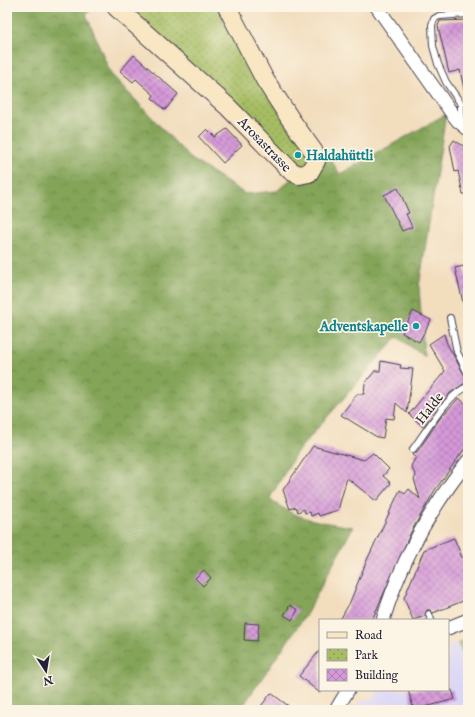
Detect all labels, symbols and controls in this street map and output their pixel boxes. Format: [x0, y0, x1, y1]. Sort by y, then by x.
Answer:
street label: Arosastrasse [233, 112, 296, 177]
place label: Haldahüttli [306, 147, 373, 165]
marker: Haldahüttli [293, 150, 303, 160]
place label: Adventskapelle [319, 318, 409, 336]
marker: Adventskapelle [411, 321, 421, 331]
street label: Halde [412, 389, 448, 428]
legend [319, 619, 449, 691]
text: Road [355, 628, 383, 643]
text: Park [355, 648, 378, 663]
north arrow [26, 651, 66, 691]
text: Building [355, 668, 399, 683]
text: N [41, 672, 55, 688]

